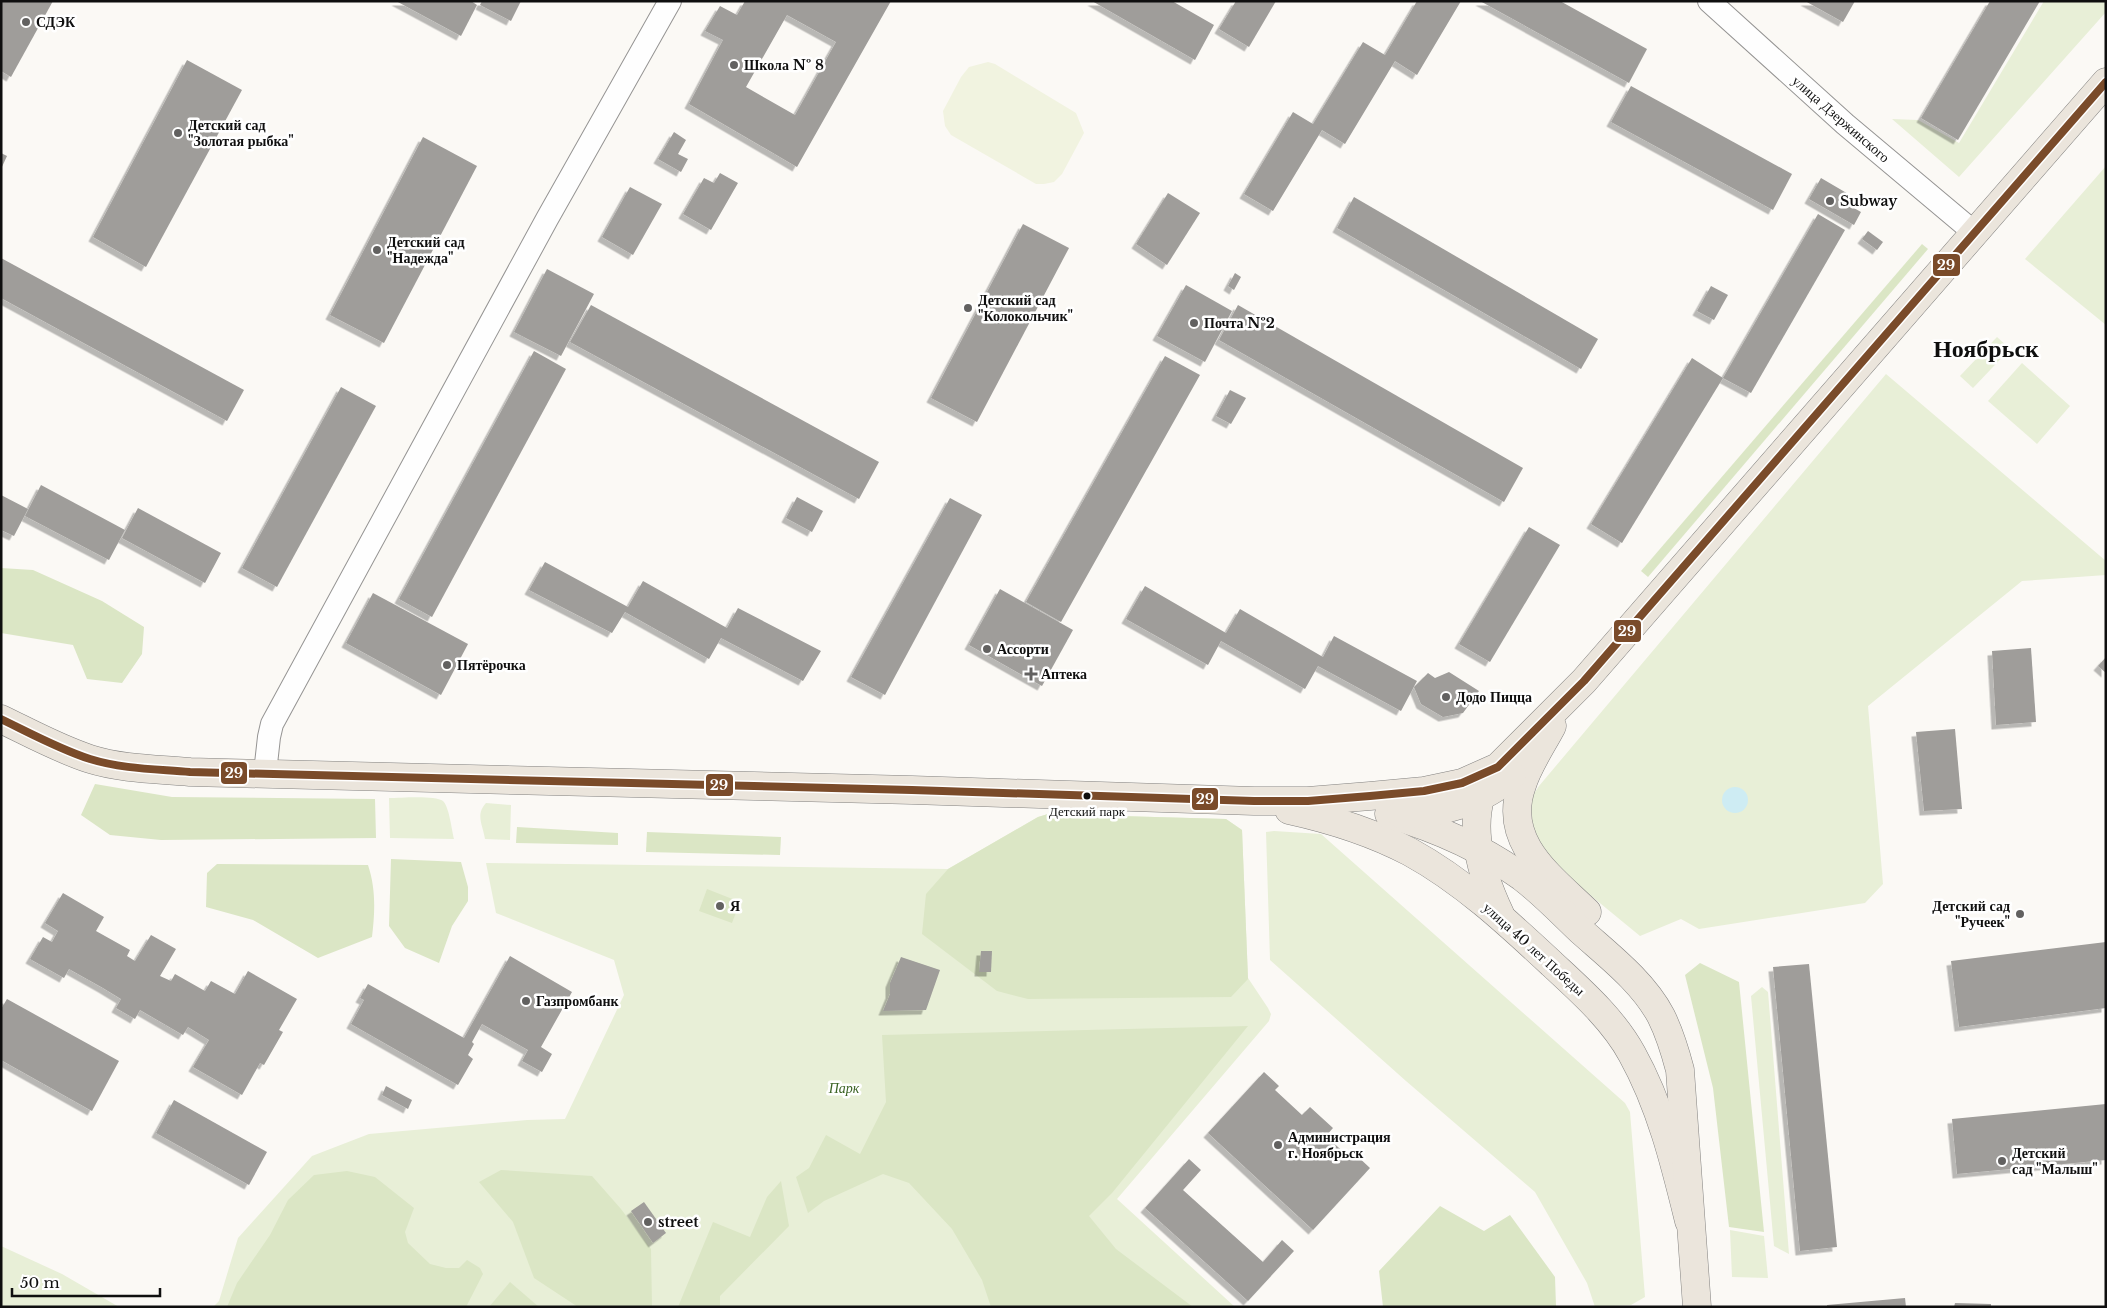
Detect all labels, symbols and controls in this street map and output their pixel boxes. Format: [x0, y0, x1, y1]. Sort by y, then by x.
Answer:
place label: СДЭК [36, 13, 76, 31]
marker: СДЭК [20, 16, 32, 28]
place label: Школа № 8 [744, 56, 824, 74]
marker: Школа № 8 [728, 59, 740, 71]
street label: улица Дзержинского [1788, 72, 1894, 166]
place label: Детский сад "Золотая рыбка" [188, 116, 294, 150]
marker: Детский сад "Золотая рыбка" [172, 127, 184, 139]
place label: Subway [1840, 192, 1898, 210]
marker: Subway [1824, 195, 1836, 207]
place label: Детский сад "Надежда" [387, 233, 465, 267]
marker: Детский сад "Надежда" [371, 244, 383, 256]
line badge: 29 [1932, 253, 1961, 277]
text: 29 [1937, 256, 1955, 274]
place label: Детский сад "Колокольчик" [978, 291, 1073, 325]
marker: Детский сад "Колокольчик" [962, 302, 974, 314]
place label: Почта №2 [1204, 314, 1275, 332]
marker: Почта №2 [1188, 317, 1200, 329]
district label: Ноябрьск [1933, 334, 2039, 363]
line badge: 29 [1613, 619, 1642, 643]
text: 29 [1618, 622, 1636, 640]
place label: Ассорти [997, 640, 1049, 658]
marker: Ассорти [981, 643, 993, 655]
place label: Пятёрочка [457, 656, 526, 674]
marker: Пятёрочка [441, 659, 453, 671]
place label: Аптека [1041, 665, 1087, 683]
marker: Аптека [1025, 668, 1037, 680]
place label: Додо Пицца [1456, 688, 1532, 706]
marker: Додо Пицца [1440, 691, 1452, 703]
line badge: 29 [220, 761, 248, 785]
text: 29 [225, 764, 243, 782]
line badge: 29 [705, 773, 734, 797]
text: 29 [710, 776, 728, 794]
line badge: 29 [1191, 787, 1219, 811]
text: 29 [1196, 790, 1214, 808]
marker: Детский парк [1082, 791, 1092, 801]
place label: Детский парк [1049, 803, 1126, 820]
place label: Я [730, 897, 740, 915]
place label: Детский сад "Ручеек" [1932, 897, 2010, 931]
street label: улица 40 лет Победы [1479, 899, 1589, 1000]
marker: Я [714, 900, 726, 912]
marker: Детский сад "Ручеек" [2014, 908, 2026, 920]
place label: Газпромбанк [536, 992, 619, 1010]
marker: Газпромбанк [520, 995, 532, 1007]
park label: Парк [828, 1079, 860, 1097]
place label: Администрация г. Ноябрьск [1288, 1128, 1391, 1162]
marker: Администрация г. Ноябрьск [1272, 1139, 1284, 1151]
place label: Детский сад "Малыш" [2012, 1144, 2098, 1178]
marker: Детский сад "Малыш" [1996, 1155, 2008, 1167]
place label: street [658, 1213, 699, 1231]
marker: street [642, 1216, 654, 1228]
scale bar [12, 1266, 160, 1298]
text: 50 m [20, 1273, 60, 1292]

